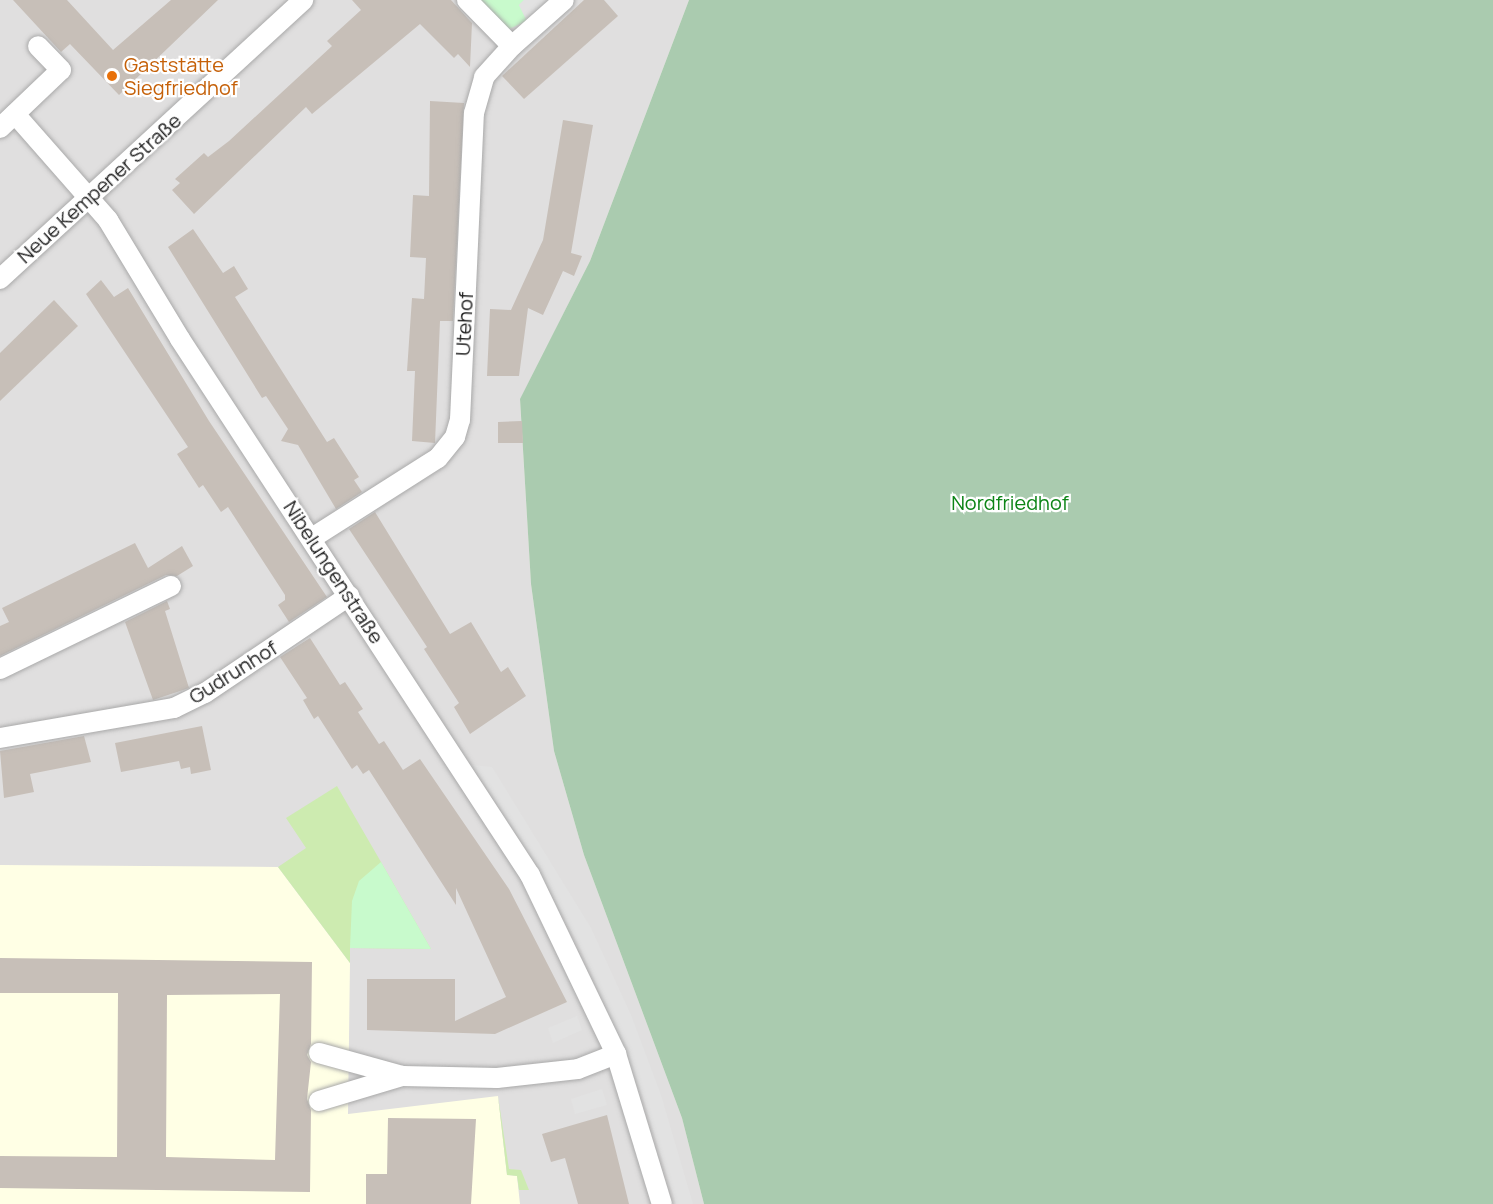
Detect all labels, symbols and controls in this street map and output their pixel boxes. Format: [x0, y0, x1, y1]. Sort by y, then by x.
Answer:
place label: Gaststätte Siegfriedhof [124, 52, 238, 99]
marker: Gaststätte Siegfriedhof [105, 69, 119, 83]
street label: Neue Kempener Straße [12, 108, 186, 268]
street label: Utehof [450, 291, 478, 357]
park label: Nordfriedhof [951, 490, 1069, 514]
street label: Nibelungenstraße [279, 496, 389, 648]
street label: Gudrunhof [184, 635, 282, 709]

